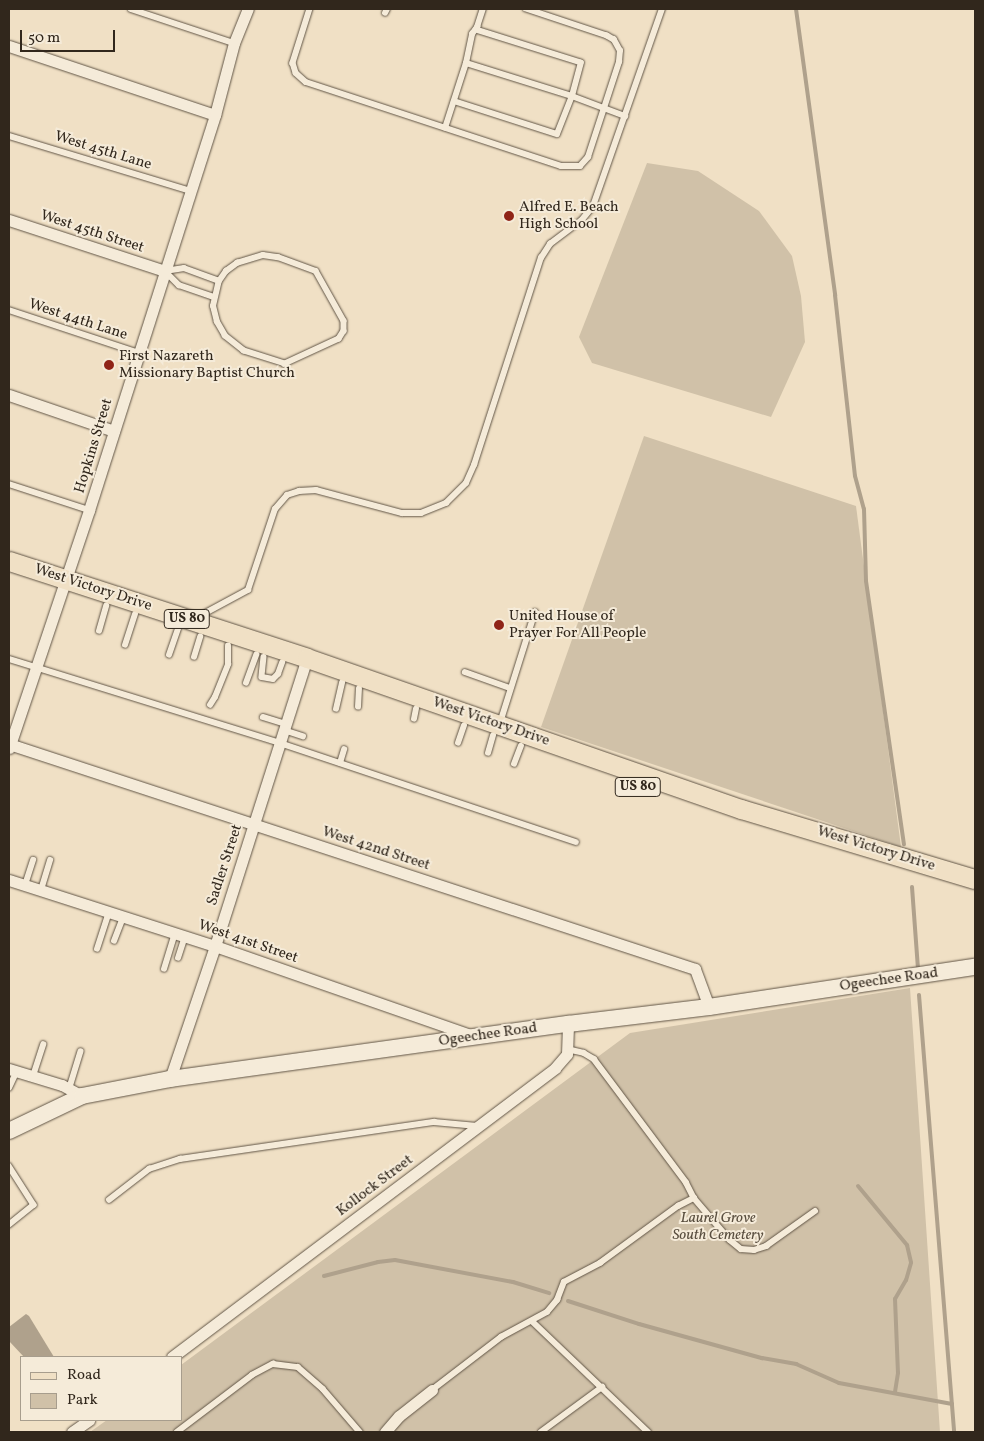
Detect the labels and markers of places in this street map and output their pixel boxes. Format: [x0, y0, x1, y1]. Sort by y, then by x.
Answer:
place label: Alfred E. Beach High School [519, 198, 619, 233]
marker: Alfred E. Beach High School [503, 210, 515, 222]
place label: First Nazareth Missionary Baptist Church [119, 347, 295, 382]
marker: First Nazareth Missionary Baptist Church [103, 359, 115, 371]
place label: United House of Prayer For All People [509, 607, 646, 642]
marker: United House of Prayer For All People [493, 619, 505, 631]

